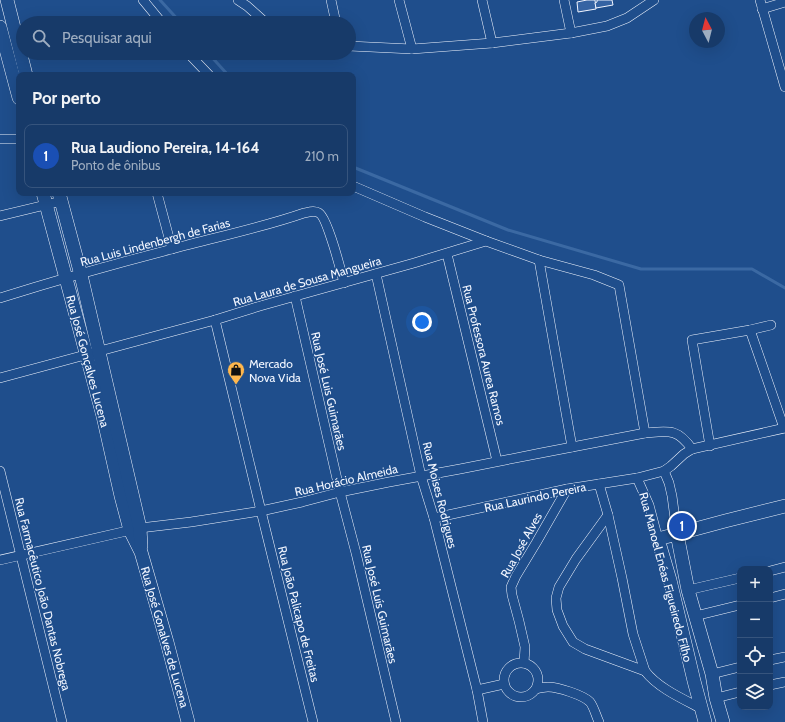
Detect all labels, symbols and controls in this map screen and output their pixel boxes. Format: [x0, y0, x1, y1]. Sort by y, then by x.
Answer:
north arrow [689, 12, 725, 48]
search box [16, 16, 356, 60]
icon: search [30, 27, 52, 49]
text: Pesquisar aqui [62, 29, 152, 47]
text: Por perto [32, 88, 101, 108]
text: Rua Laudiono Pereira, 14-164 [71, 139, 259, 157]
text: 1 [44, 148, 48, 164]
text: 210 m [305, 148, 339, 164]
text: Ponto de ônibus [71, 157, 160, 173]
street label: Rua Luis Lindenbergh de Farias [78, 215, 232, 269]
street label: Rua Laura de Sousa Mangueira [231, 253, 383, 309]
street label: Rua Professora Aurea Ramos [459, 283, 509, 427]
street label: Rua José Gonçalves Lucena [63, 293, 113, 429]
your location [412, 312, 432, 332]
street label: Rua José Luis Guimarães [308, 330, 350, 452]
place label: Mercado Nova Vida [249, 356, 301, 385]
shop icon: Mercado Nova Vida [226, 360, 246, 385]
street label: Rua Moises Rodrigues [419, 440, 461, 550]
street label: Rua Horácio Almeida [293, 461, 399, 499]
street label: Rua Laurindo Pereira [483, 479, 587, 515]
street label: Rua Manoel Enéas Figueiredo Filho [636, 490, 696, 664]
street label: Rua Farmacêutico João Dantas Nobrega [12, 496, 74, 692]
street label: Rua José Alves [497, 510, 545, 580]
pin: 1 [669, 511, 695, 541]
street label: Rua José Luís Guimarães [359, 543, 401, 665]
street label: Rua João Palicapo de Freitas [275, 544, 323, 684]
street label: Rua José Gonalves de Lucena [138, 565, 192, 710]
map controls [737, 566, 773, 710]
button: + [737, 566, 773, 602]
button: − [737, 602, 773, 638]
button: locate [737, 638, 773, 674]
button: layers [737, 674, 773, 710]

